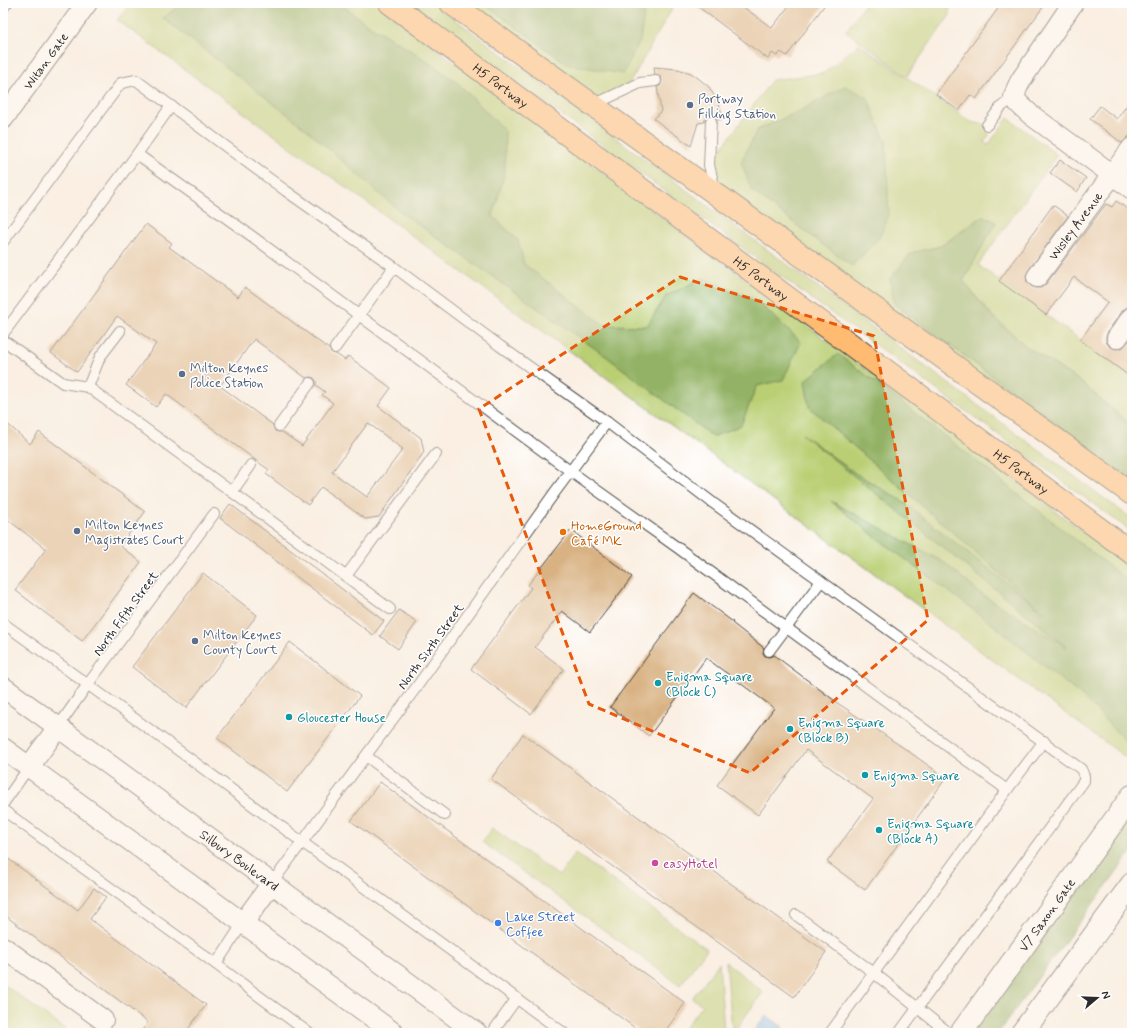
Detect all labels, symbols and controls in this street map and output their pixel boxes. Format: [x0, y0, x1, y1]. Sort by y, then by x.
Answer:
street label: Witan Gate [20, 30, 73, 93]
street label: H5 Portway [469, 60, 531, 113]
place label: Portway Filling Station [698, 91, 776, 125]
marker: Portway Filling Station [685, 100, 695, 110]
street label: Wisley Avenue [1045, 189, 1107, 264]
street label: H5 Portway [729, 253, 792, 306]
place label: Milton Keynes Police Station [190, 360, 268, 392]
marker: Milton Keynes Police Station [177, 369, 187, 379]
street label: H5 Portway [989, 446, 1052, 499]
place label: Milton Keynes Magistrates Court [85, 517, 184, 551]
place label: HomeGround Café MK [571, 518, 642, 550]
marker: Milton Keynes Magistrates Court [72, 526, 82, 536]
marker: HomeGround Café MK [558, 527, 568, 537]
street label: North Fifth Street [90, 568, 163, 660]
street label: North Sixth Street [394, 600, 468, 693]
place label: Milton Keynes County Court [203, 627, 281, 659]
marker: Milton Keynes County Court [190, 636, 200, 646]
place label: Enigma Square (Block C) [666, 669, 753, 701]
marker: Enigma Square (Block C) [653, 678, 663, 688]
place label: Gloucester House [297, 710, 386, 727]
marker: Gloucester House [284, 712, 294, 722]
place label: Enigma Square (Block B) [798, 715, 885, 747]
marker: Enigma Square (Block B) [785, 724, 795, 734]
place label: Enigma Square [873, 768, 960, 787]
marker: Enigma Square [860, 770, 870, 780]
place label: Enigma Square (Block A) [887, 816, 974, 848]
marker: Enigma Square (Block A) [874, 825, 884, 835]
street label: Silbury Boulevard [196, 826, 282, 895]
place label: easyHotel [663, 856, 718, 873]
marker: easyHotel [650, 858, 660, 868]
street label: V7 Saxon Gate [1015, 875, 1080, 956]
place label: Lake Street Coffee [506, 909, 575, 941]
marker: Lake Street Coffee [493, 918, 503, 928]
north arrow [1077, 978, 1117, 1018]
text: N [1098, 989, 1113, 1001]

